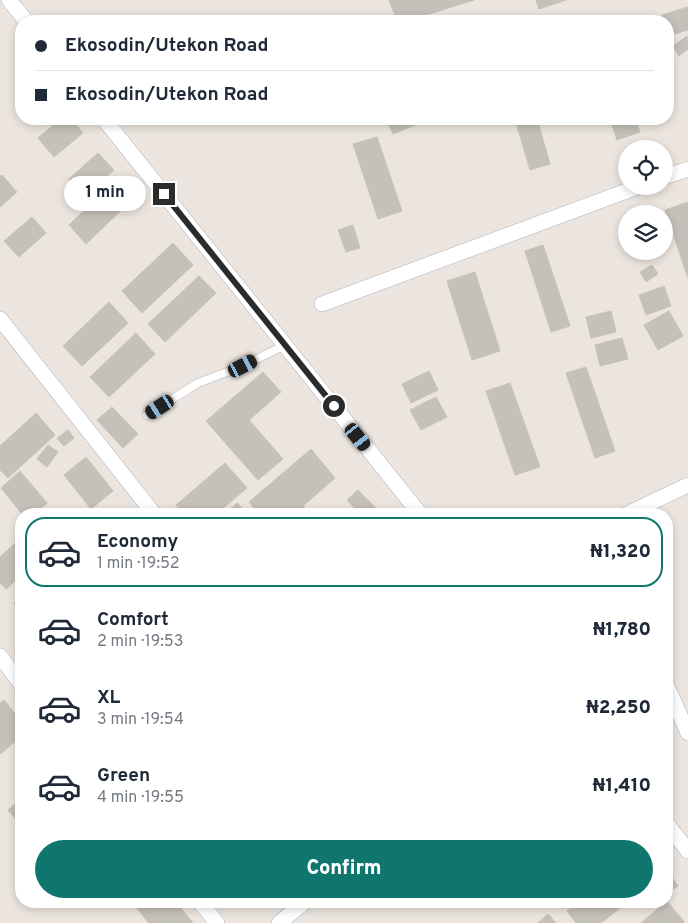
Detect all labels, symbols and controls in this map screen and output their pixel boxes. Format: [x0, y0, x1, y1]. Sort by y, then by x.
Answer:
text: Ekosodin/Utekon Road [65, 34, 268, 58]
text: Ekosodin/Utekon Road [65, 83, 268, 107]
map controls [618, 140, 673, 260]
button: locate [618, 140, 673, 195]
callout: 1 min [64, 176, 146, 212]
text: 1 min [85, 183, 125, 203]
route end [153, 183, 175, 205]
button: layers [618, 205, 673, 260]
car [226, 353, 259, 379]
car [143, 393, 176, 421]
route start [323, 395, 345, 417]
car [342, 421, 373, 453]
icon: car [37, 530, 82, 575]
text: Economy [97, 530, 178, 554]
text: ₦1,320 [590, 540, 651, 564]
text: 1 min · 19:52 [97, 554, 180, 574]
icon: car [37, 608, 82, 653]
text: Comfort [97, 608, 169, 632]
text: ₦1,780 [593, 618, 651, 642]
text: 2 min · 19:53 [97, 632, 183, 652]
icon: car [37, 686, 82, 731]
text: XL [97, 686, 120, 710]
text: ₦2,250 [586, 696, 651, 720]
text: 3 min · 19:54 [97, 710, 184, 730]
icon: car [37, 764, 82, 809]
text: Green [97, 764, 150, 788]
text: ₦1,410 [593, 774, 651, 798]
text: 4 min · 19:55 [97, 788, 184, 808]
button: Confirm [35, 840, 653, 898]

